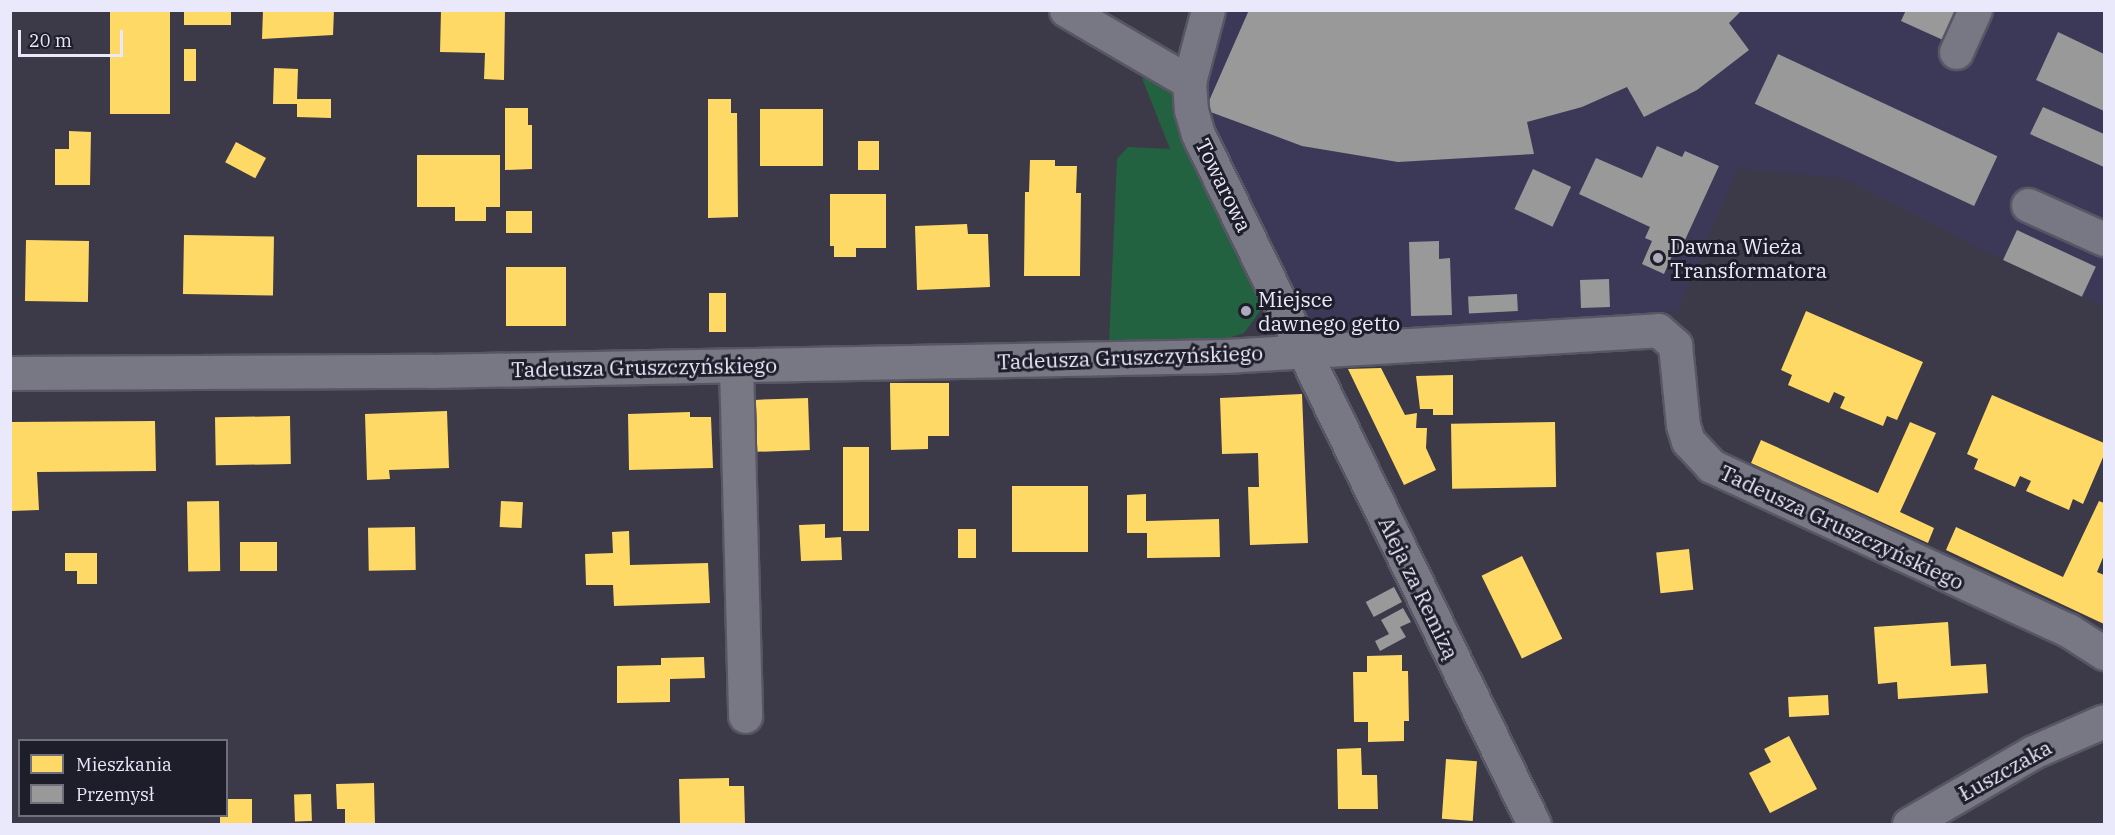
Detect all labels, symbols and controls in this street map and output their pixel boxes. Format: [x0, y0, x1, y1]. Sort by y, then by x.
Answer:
scale bar [21, 18, 126, 56]
text: 20 m [29, 29, 72, 52]
street label: Towarowa [1191, 134, 1257, 236]
place label: Dawna Wieża Transformatora [1670, 233, 1827, 283]
marker: Dawna Wieża Transformatora [1651, 251, 1665, 265]
place label: Miejsce dawnego getto [1258, 286, 1400, 336]
marker: Miejsce dawnego getto [1239, 304, 1253, 318]
street label: Tadeusza Gruszczyńskiego [997, 340, 1263, 374]
street label: Tadeusza Gruszczyńskiego [511, 352, 777, 382]
street label: Tadeusza Gruszczyńskiego [1716, 459, 1968, 595]
street label: Aleja za Remizą [1374, 513, 1464, 663]
street label: Łuszczaka [1954, 734, 2056, 806]
legend [18, 739, 228, 817]
text: Mieszkania [76, 753, 172, 776]
text: Przemysł [76, 783, 154, 806]

